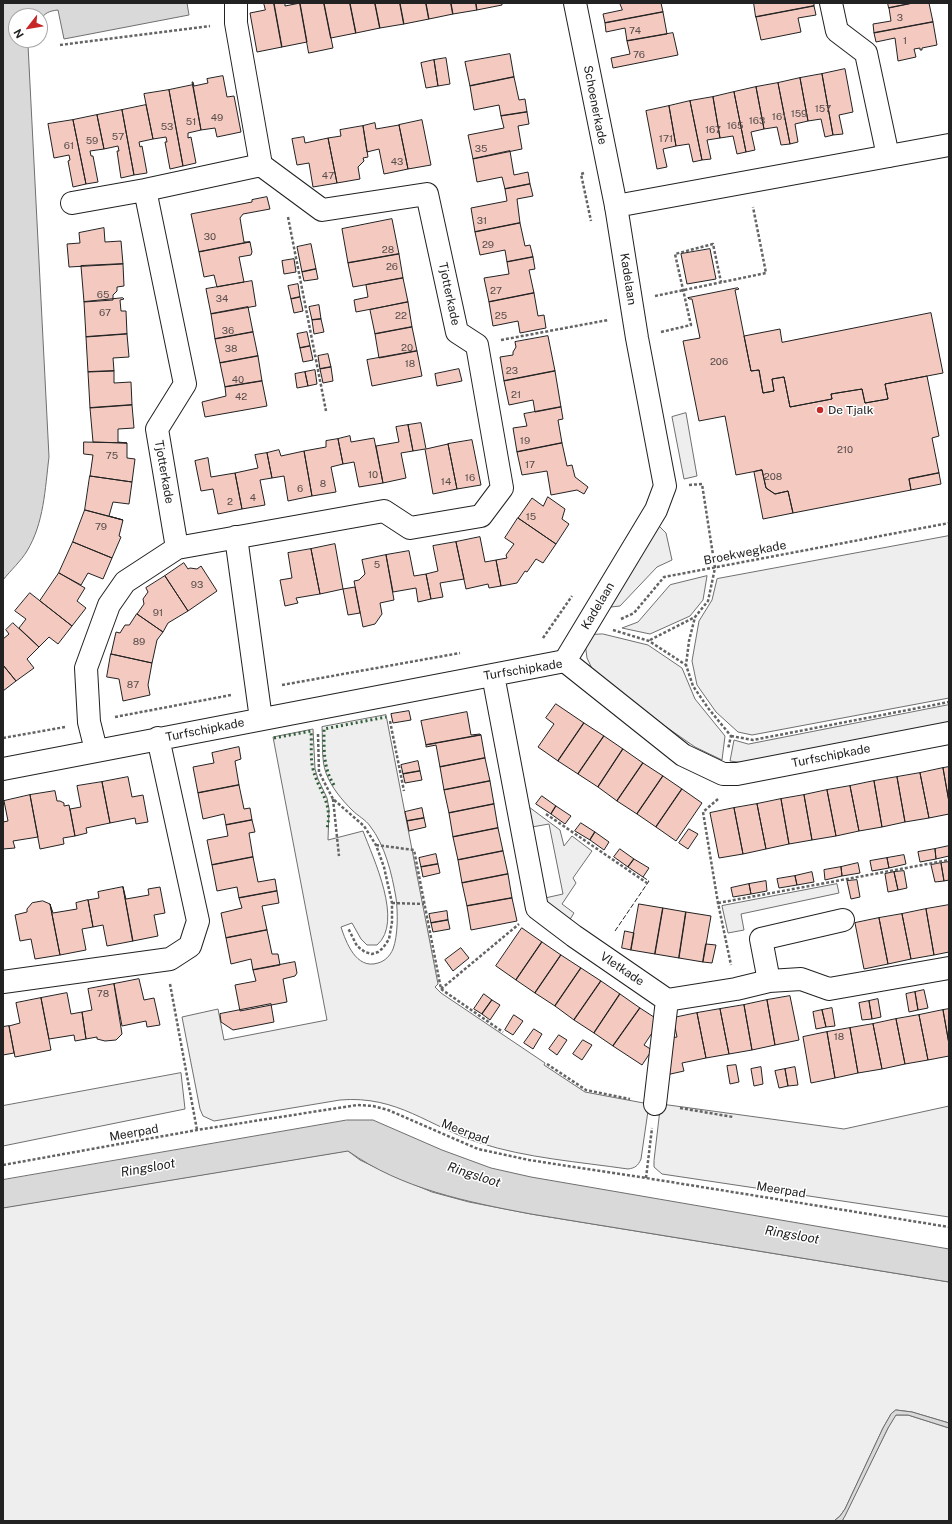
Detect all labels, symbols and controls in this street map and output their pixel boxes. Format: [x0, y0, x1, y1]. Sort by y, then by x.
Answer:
north arrow [8, 8, 48, 48]
house number: 3 [897, 12, 903, 24]
house number: 74 [629, 25, 641, 37]
text: N [11, 27, 26, 40]
house number: 1 [903, 35, 907, 47]
house number: 76 [633, 49, 645, 61]
street label: Schoenerkade [580, 64, 610, 146]
house number: 157 [815, 103, 831, 115]
house number: 159 [791, 108, 807, 120]
house number: 161 [772, 111, 786, 123]
house number: 49 [211, 112, 223, 124]
house number: 163 [749, 115, 765, 127]
house number: 51 [186, 116, 196, 128]
house number: 165 [727, 120, 743, 132]
house number: 53 [161, 121, 173, 133]
house number: 167 [705, 124, 721, 136]
house number: 57 [112, 131, 124, 143]
house number: 171 [659, 133, 673, 145]
house number: 59 [86, 135, 98, 147]
house number: 61 [64, 140, 74, 152]
house number: 35 [475, 143, 487, 155]
house number: 43 [391, 156, 403, 168]
house number: 47 [322, 170, 334, 182]
house number: 31 [477, 215, 487, 227]
house number: 30 [204, 231, 216, 243]
house number: 29 [482, 239, 494, 251]
house number: 28 [382, 244, 394, 256]
street label: Kadelaan [617, 252, 639, 306]
house number: 26 [386, 261, 398, 273]
street label: Tjotterkade [435, 261, 463, 327]
house number: 27 [490, 285, 502, 297]
house number: 65 [97, 289, 109, 301]
house number: 34 [216, 293, 228, 305]
house number: 67 [99, 307, 111, 319]
house number: 22 [395, 310, 407, 322]
house number: 25 [495, 310, 507, 322]
house number: 36 [222, 325, 234, 337]
house number: 20 [401, 342, 413, 354]
house number: 38 [225, 343, 237, 355]
house number: 206 [710, 356, 728, 368]
house number: 18 [405, 358, 415, 370]
house number: 23 [506, 365, 518, 377]
house number: 40 [232, 374, 244, 386]
house number: 21 [511, 389, 521, 401]
house number: 42 [235, 391, 247, 403]
place label: De Tjalk [828, 403, 873, 417]
marker: De Tjalk [815, 405, 825, 415]
house number: 19 [520, 435, 530, 447]
street label: Tjotterkade [151, 439, 177, 505]
house number: 210 [837, 444, 853, 456]
house number: 75 [106, 450, 118, 462]
house number: 17 [525, 459, 535, 471]
house number: 10 [368, 469, 378, 481]
house number: 208 [764, 471, 782, 483]
house number: 16 [465, 472, 475, 484]
house number: 14 [441, 476, 451, 488]
house number: 8 [320, 478, 326, 490]
house number: 6 [297, 483, 303, 495]
house number: 4 [250, 492, 256, 504]
house number: 2 [227, 496, 233, 508]
house number: 15 [526, 511, 536, 523]
house number: 79 [95, 521, 107, 533]
street label: Broekwegkade [703, 538, 787, 568]
house number: 5 [374, 559, 380, 571]
house number: 93 [191, 579, 203, 591]
street label: Kadelaan [578, 580, 618, 632]
house number: 91 [153, 607, 163, 619]
house number: 89 [133, 636, 145, 648]
street label: Turfschipkade [482, 657, 564, 683]
house number: 87 [127, 679, 139, 691]
street label: Turfschipkade [164, 715, 246, 745]
street label: Turfschipkade [790, 741, 872, 771]
street label: Vletkade [597, 949, 647, 989]
house number: 78 [97, 988, 109, 1000]
house number: 18 [834, 1031, 844, 1043]
street label: Meerpad [439, 1116, 491, 1148]
street label: Meerpad [108, 1122, 160, 1144]
water label: Ringsloot [120, 1156, 176, 1180]
water label: Ringsloot [445, 1159, 503, 1191]
street label: Meerpad [755, 1179, 807, 1201]
water label: Ringsloot [764, 1223, 820, 1247]

